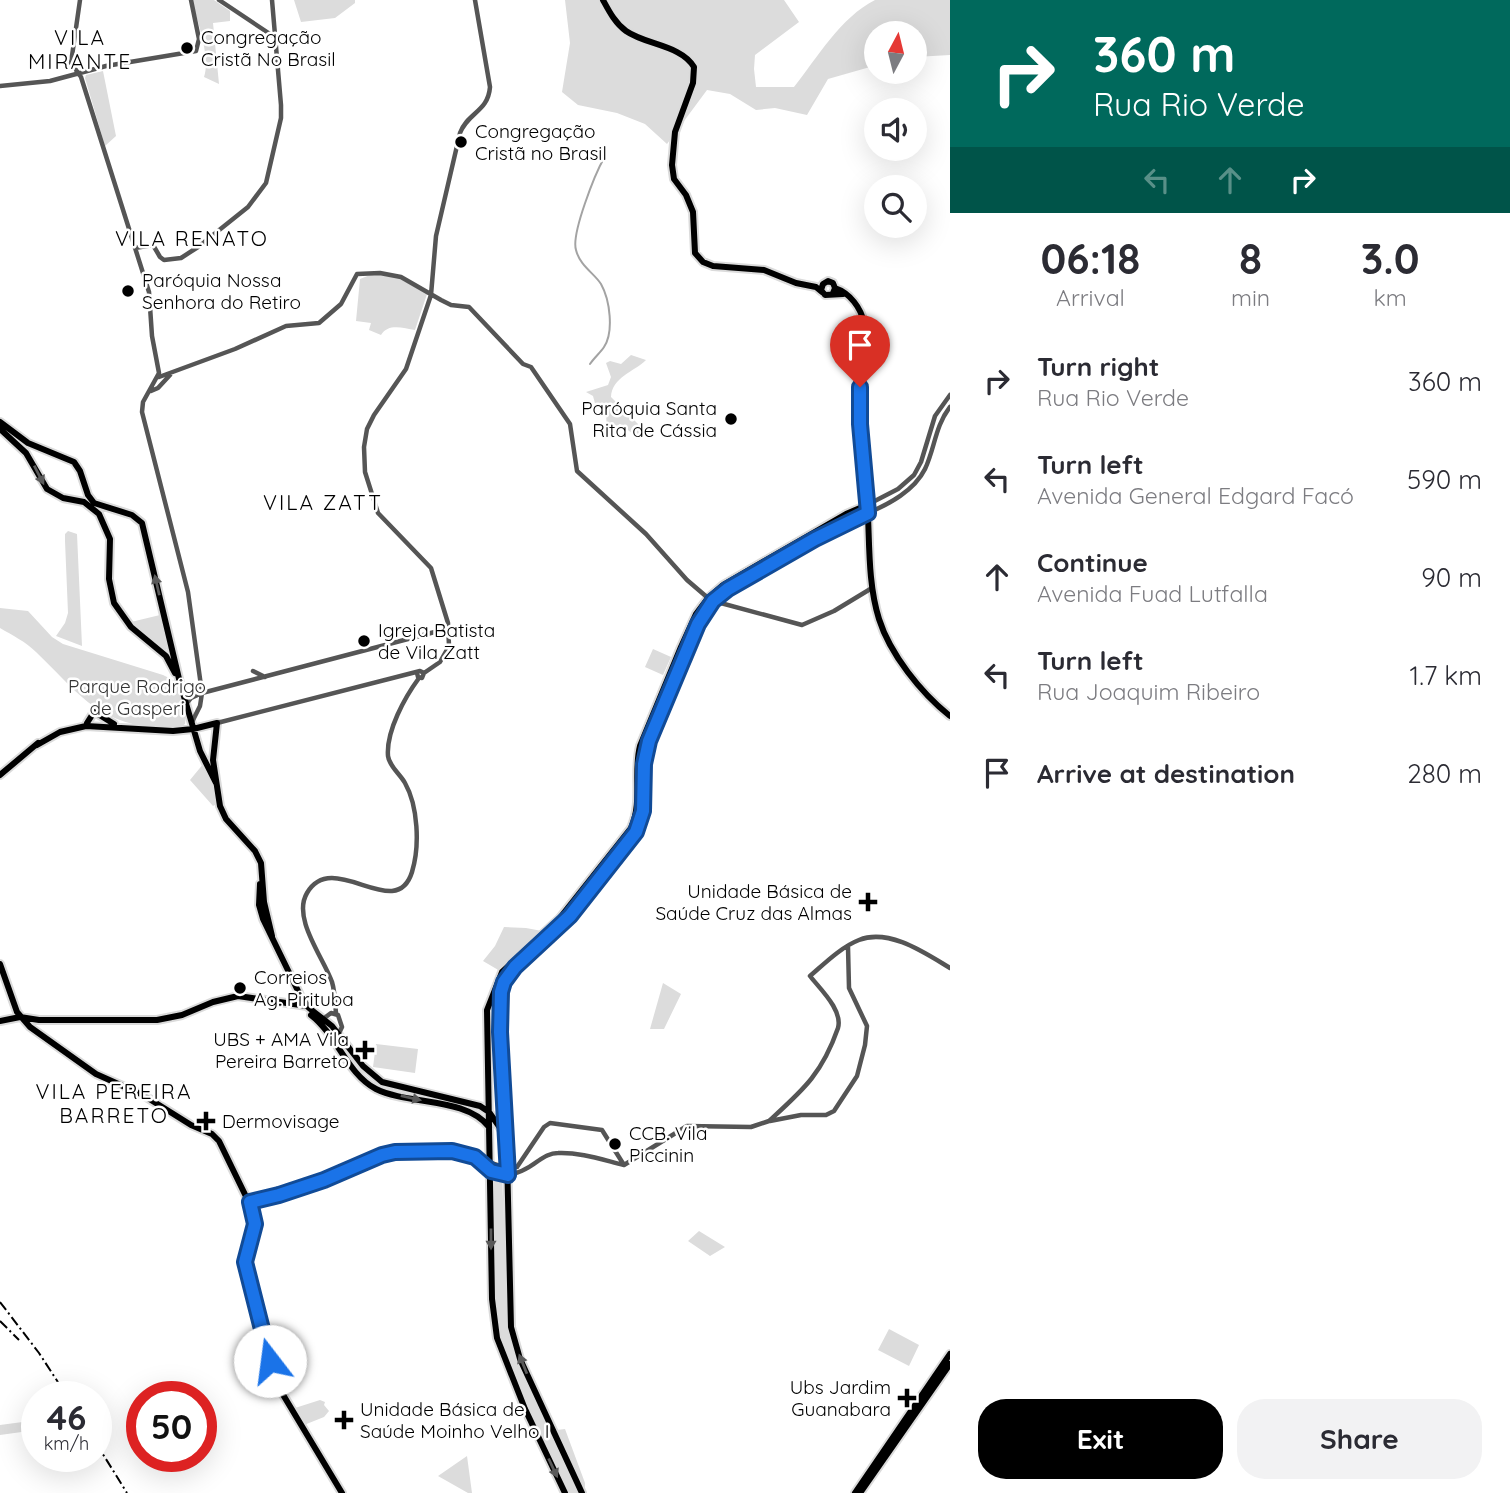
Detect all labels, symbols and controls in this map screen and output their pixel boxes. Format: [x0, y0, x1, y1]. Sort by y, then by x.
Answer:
north arrow [864, 21, 928, 84]
map controls [864, 21, 927, 238]
text: 360 m [1093, 23, 1235, 84]
district label: VILA MIRANTE [28, 24, 132, 74]
place label: Congregação Cristã No Brasil [201, 25, 336, 71]
icon: right [978, 28, 1069, 119]
marker: Congregação Cristã No Brasil [179, 40, 195, 56]
text: Rua Rio Verde [1093, 84, 1305, 124]
button: sound [864, 98, 927, 161]
place label: Congregação Cristã no Brasil [475, 119, 607, 165]
marker: Congregação Cristã no Brasil [453, 134, 469, 150]
icon: left [1138, 161, 1176, 199]
icon: ahead [1211, 161, 1249, 199]
icon: right [1284, 161, 1322, 199]
button: search [864, 175, 927, 238]
district label: VILA RENATO [115, 225, 269, 251]
text: 06:18 [1041, 232, 1140, 285]
text: 8 [1239, 232, 1262, 285]
text: 3.0 [1361, 232, 1419, 285]
place label: Paróquia Nossa Senhora do Retiro [142, 268, 301, 314]
marker: Paróquia Nossa Senhora do Retiro [120, 283, 136, 299]
text: Arrival [1056, 283, 1125, 312]
text: min [1231, 283, 1270, 312]
text: km [1373, 283, 1407, 312]
pin [830, 315, 890, 387]
icon: arrive [841, 326, 879, 364]
text: Turn right [1037, 350, 1159, 383]
icon: right [978, 362, 1016, 400]
text: 360 m [1408, 365, 1482, 398]
text: Rua Rio Verde [1037, 383, 1189, 412]
place label: Paróquia Santa Rita de Cássia [581, 396, 717, 442]
marker: Paróquia Santa Rita de Cássia [723, 411, 739, 427]
text: Turn left [1037, 448, 1144, 481]
icon: left [978, 460, 1016, 498]
text: 590 m [1407, 463, 1482, 496]
one-way arrow [33, 465, 44, 485]
text: Avenida General Edgard Facó [1037, 481, 1354, 510]
district label: VILA ZATT [263, 489, 383, 515]
text: Continue [1037, 546, 1148, 579]
icon: ahead [978, 558, 1016, 596]
text: 90 m [1421, 561, 1482, 594]
one-way arrow [151, 574, 162, 596]
text: Avenida Fuad Lutfalla [1037, 579, 1268, 608]
place label: Igreja Batista de Vila Zatt [378, 618, 495, 664]
marker: Igreja Batista de Vila Zatt [356, 633, 372, 649]
text: Turn left [1037, 644, 1144, 677]
icon: left [978, 656, 1016, 694]
text: 1.7 km [1410, 659, 1482, 692]
park label: Parque Rodrigo de Gasperi [68, 674, 206, 720]
text: Rua Joaquim Ribeiro [1037, 677, 1260, 706]
icon: arrive [978, 754, 1016, 792]
text: Arrive at destination [1037, 757, 1295, 790]
text: 280 m [1407, 757, 1482, 790]
place label: Unidade Básica de Saúde Cruz das Almas [655, 879, 852, 925]
marker: Unidade Básica de Saúde Cruz das Almas [858, 892, 878, 912]
place label: Correios Ag. Pirituba [254, 965, 354, 1011]
marker: Correios Ag. Pirituba [232, 980, 248, 996]
place label: UBS + AMA Vila Pereira Barreto [213, 1027, 349, 1073]
marker: UBS + AMA Vila Pereira Barreto [355, 1040, 375, 1060]
district label: VILA PEREIRA BARRETO [35, 1078, 193, 1128]
one-way arrow [400, 1093, 422, 1104]
place label: Dermovisage [222, 1109, 339, 1133]
marker: Dermovisage [196, 1111, 216, 1131]
place label: CCB. Vila Piccinin [629, 1121, 707, 1167]
marker: CCB. Vila Piccinin [607, 1136, 623, 1152]
one-way arrow [486, 1228, 497, 1250]
position arrow [233, 1324, 307, 1398]
one-way arrow [517, 1354, 528, 1375]
place label: Ubs Jardim Guanabara [790, 1375, 891, 1421]
speed limit sign: 50 [126, 1381, 217, 1472]
marker: Ubs Jardim Guanabara [897, 1388, 917, 1408]
text: 46 [47, 1395, 86, 1439]
place label: Unidade Básica de Saúde Moinho Velho I [360, 1397, 549, 1443]
button: Exit [978, 1399, 1223, 1479]
button: Share [1237, 1399, 1482, 1479]
marker: Unidade Básica de Saúde Moinho Velho I [334, 1410, 354, 1430]
text: km/h [44, 1432, 89, 1455]
one-way arrow [547, 1458, 559, 1478]

